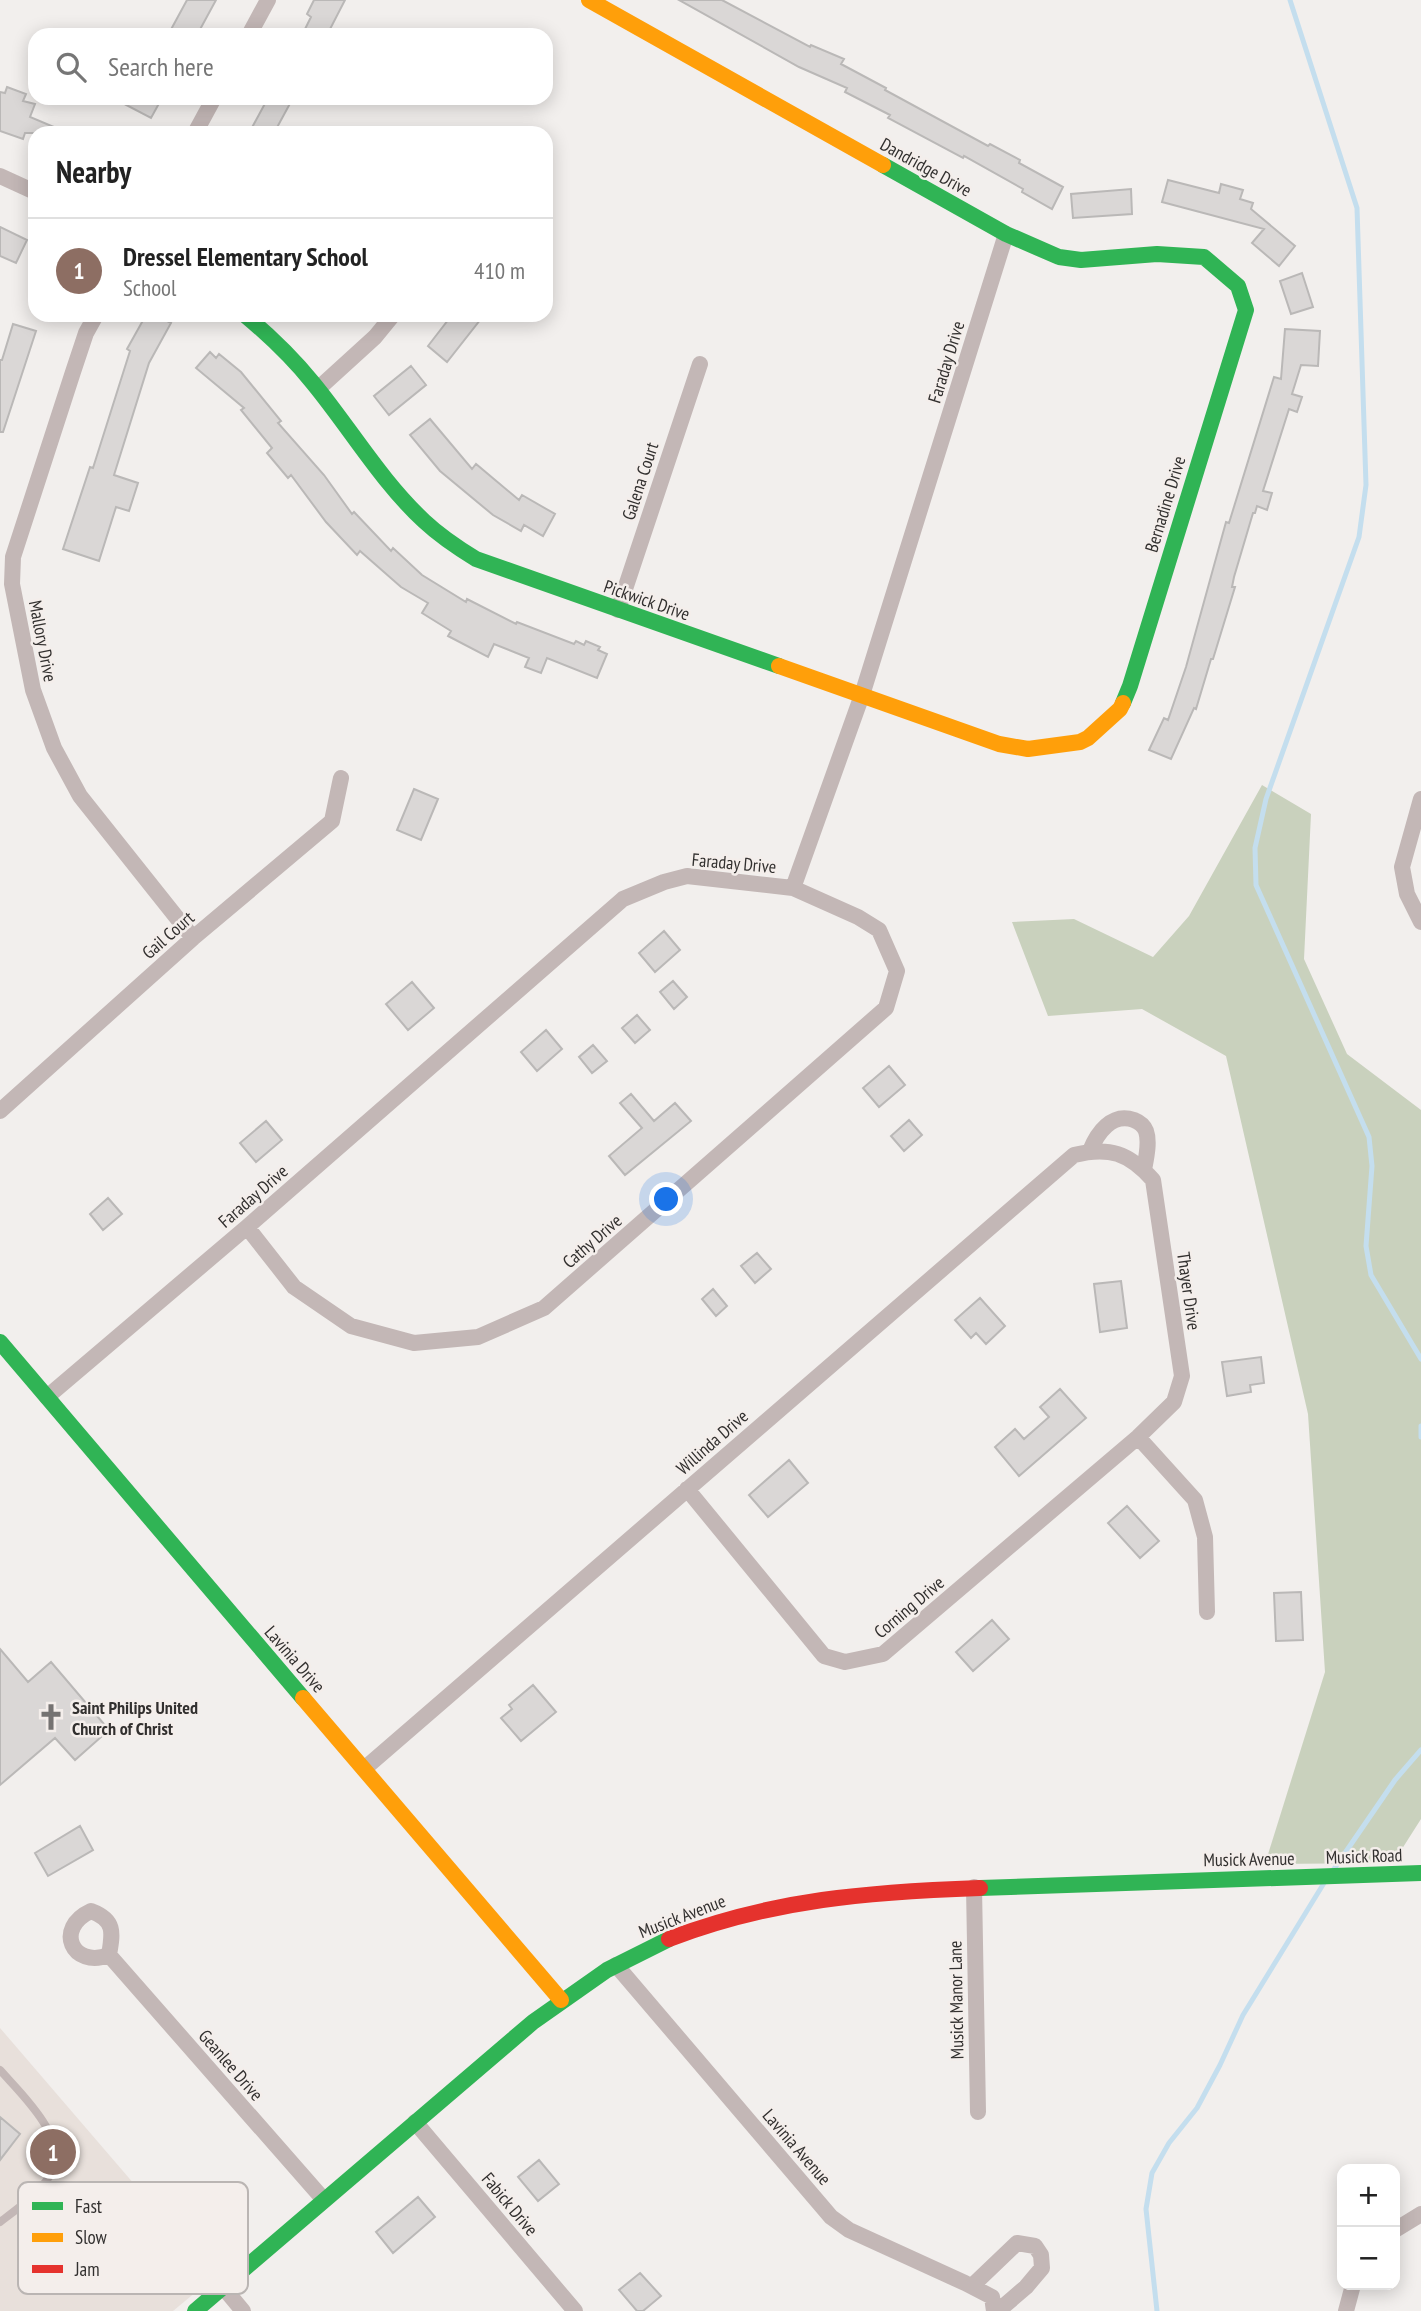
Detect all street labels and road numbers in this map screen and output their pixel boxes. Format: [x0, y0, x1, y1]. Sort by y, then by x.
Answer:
street label: Dandridge Drive [876, 133, 976, 201]
street label: Faraday Drive [923, 318, 969, 406]
street label: Galena Court [617, 439, 663, 523]
street label: Bernadine Drive [1139, 453, 1191, 555]
street label: Pickwick Drive [601, 575, 693, 625]
street label: Mallory Drive [24, 598, 62, 684]
street label: Faraday Drive [691, 848, 777, 878]
street label: Gail Court [137, 906, 199, 964]
street label: Faraday Drive [214, 1160, 292, 1232]
street label: Cathy Drive [558, 1209, 626, 1273]
street label: Thayer Drive [1172, 1250, 1206, 1332]
street label: Willinda Drive [671, 1405, 753, 1479]
street label: Corning Drive [869, 1571, 949, 1643]
street label: Lavinia Drive [260, 1621, 330, 1697]
street label: Musick Road [1325, 1843, 1403, 1869]
street label: Musick Avenue [1203, 1847, 1295, 1871]
street label: Musick Avenue [635, 1889, 729, 1943]
street label: Musick Manor Lane [943, 1940, 969, 2060]
street label: Geanlee Drive [194, 2025, 268, 2105]
street label: Lavinia Avenue [758, 2104, 836, 2190]
street label: Fabick Drive [477, 2168, 543, 2240]

